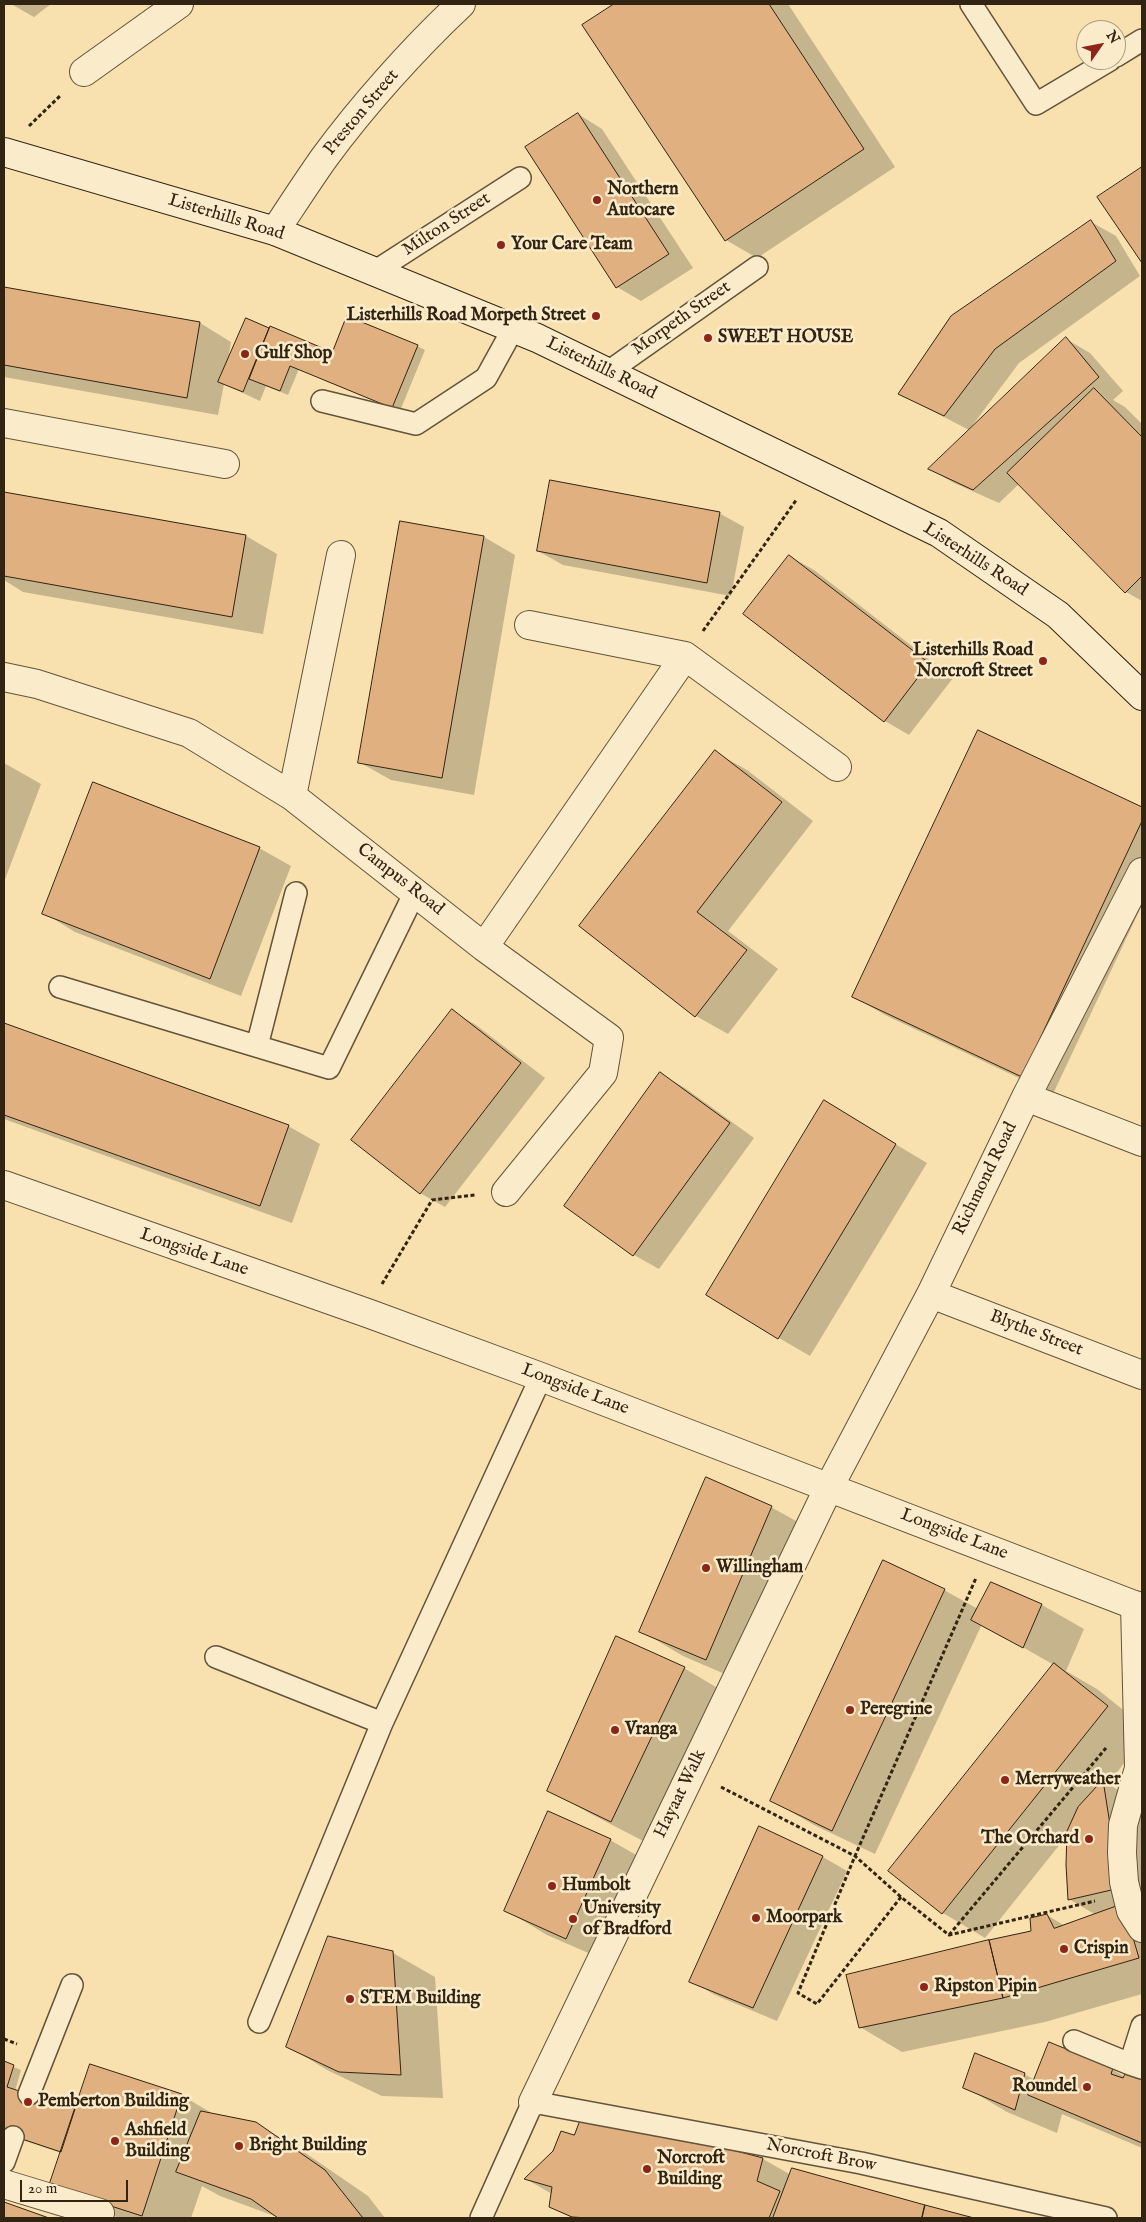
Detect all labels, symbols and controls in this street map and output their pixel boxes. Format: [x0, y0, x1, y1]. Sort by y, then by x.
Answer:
north arrow [1076, 20, 1126, 70]
text: N [1102, 27, 1124, 47]
street label: Preston Street [320, 66, 404, 160]
place label: Northern Autocare [607, 179, 678, 222]
street label: Milton Street [399, 189, 495, 261]
street label: Listerhills Road [165, 190, 287, 246]
marker: Northern Autocare [591, 194, 603, 206]
place label: Your Care Team [511, 234, 633, 256]
marker: Your Care Team [495, 239, 507, 251]
street label: Morpeth Street [629, 277, 735, 361]
place label: Listerhills Road Morpeth Street [347, 305, 586, 327]
marker: Listerhills Road Morpeth Street [590, 310, 602, 322]
place label: SWEET HOUSE [718, 327, 853, 349]
marker: SWEET HOUSE [702, 332, 714, 344]
street label: Listerhills Road [542, 333, 660, 405]
place label: Gulf Shop [255, 343, 332, 365]
marker: Gulf Shop [239, 348, 251, 360]
street label: Listerhills Road [919, 518, 1031, 602]
place label: Listerhills Road Norcroft Street [913, 640, 1033, 682]
marker: Listerhills Road Norcroft Street [1037, 655, 1049, 667]
street label: Campus Road [352, 839, 448, 921]
street label: Richmond Road [949, 1119, 1023, 1239]
street label: Longside Lane [137, 1224, 251, 1282]
street label: Blythe Street [986, 1306, 1086, 1362]
street label: Longside Lane [518, 1360, 632, 1420]
street label: Longside Lane [897, 1505, 1011, 1565]
place label: Willingham [716, 1557, 803, 1579]
marker: Willingham [700, 1562, 712, 1574]
place label: Peregrine [860, 1699, 932, 1721]
marker: Peregrine [844, 1704, 856, 1716]
place label: Vranga [625, 1719, 677, 1741]
marker: Vranga [609, 1724, 621, 1736]
street label: Hayaat Walk [650, 1746, 712, 1842]
place label: Merryweather [1015, 1769, 1120, 1791]
marker: Merryweather [999, 1774, 1011, 1786]
place label: The Orchard [981, 1828, 1079, 1850]
marker: The Orchard [1083, 1833, 1095, 1845]
place label: Humbolt [562, 1875, 631, 1897]
marker: Humbolt [546, 1880, 558, 1892]
place label: University of Bradford [583, 1898, 671, 1940]
place label: Moorpark [766, 1907, 842, 1929]
marker: Moorpark [750, 1912, 762, 1924]
marker: University of Bradford [567, 1913, 579, 1925]
place label: Crispin [1074, 1938, 1129, 1960]
marker: Crispin [1058, 1943, 1070, 1955]
place label: Ripston Pipin [934, 1976, 1037, 1998]
marker: Ripston Pipin [918, 1981, 930, 1993]
place label: STEM Building [360, 1988, 480, 2010]
marker: STEM Building [344, 1993, 356, 2005]
place label: Roundel [1012, 2076, 1077, 2098]
marker: Roundel [1081, 2081, 1093, 2093]
place label: Pemberton Building [38, 2091, 189, 2113]
marker: Pemberton Building [22, 2096, 34, 2108]
place label: Ashfield Building [125, 2120, 190, 2162]
marker: Ashfield Building [109, 2135, 121, 2147]
place label: Bright Building [249, 2135, 366, 2157]
street label: Norcroft Brow [764, 2135, 878, 2177]
marker: Bright Building [233, 2140, 245, 2152]
place label: Norcroft Building [657, 2148, 725, 2190]
marker: Norcroft Building [641, 2163, 653, 2175]
scale bar [22, 2170, 130, 2202]
text: 20 m [28, 2179, 57, 2198]

